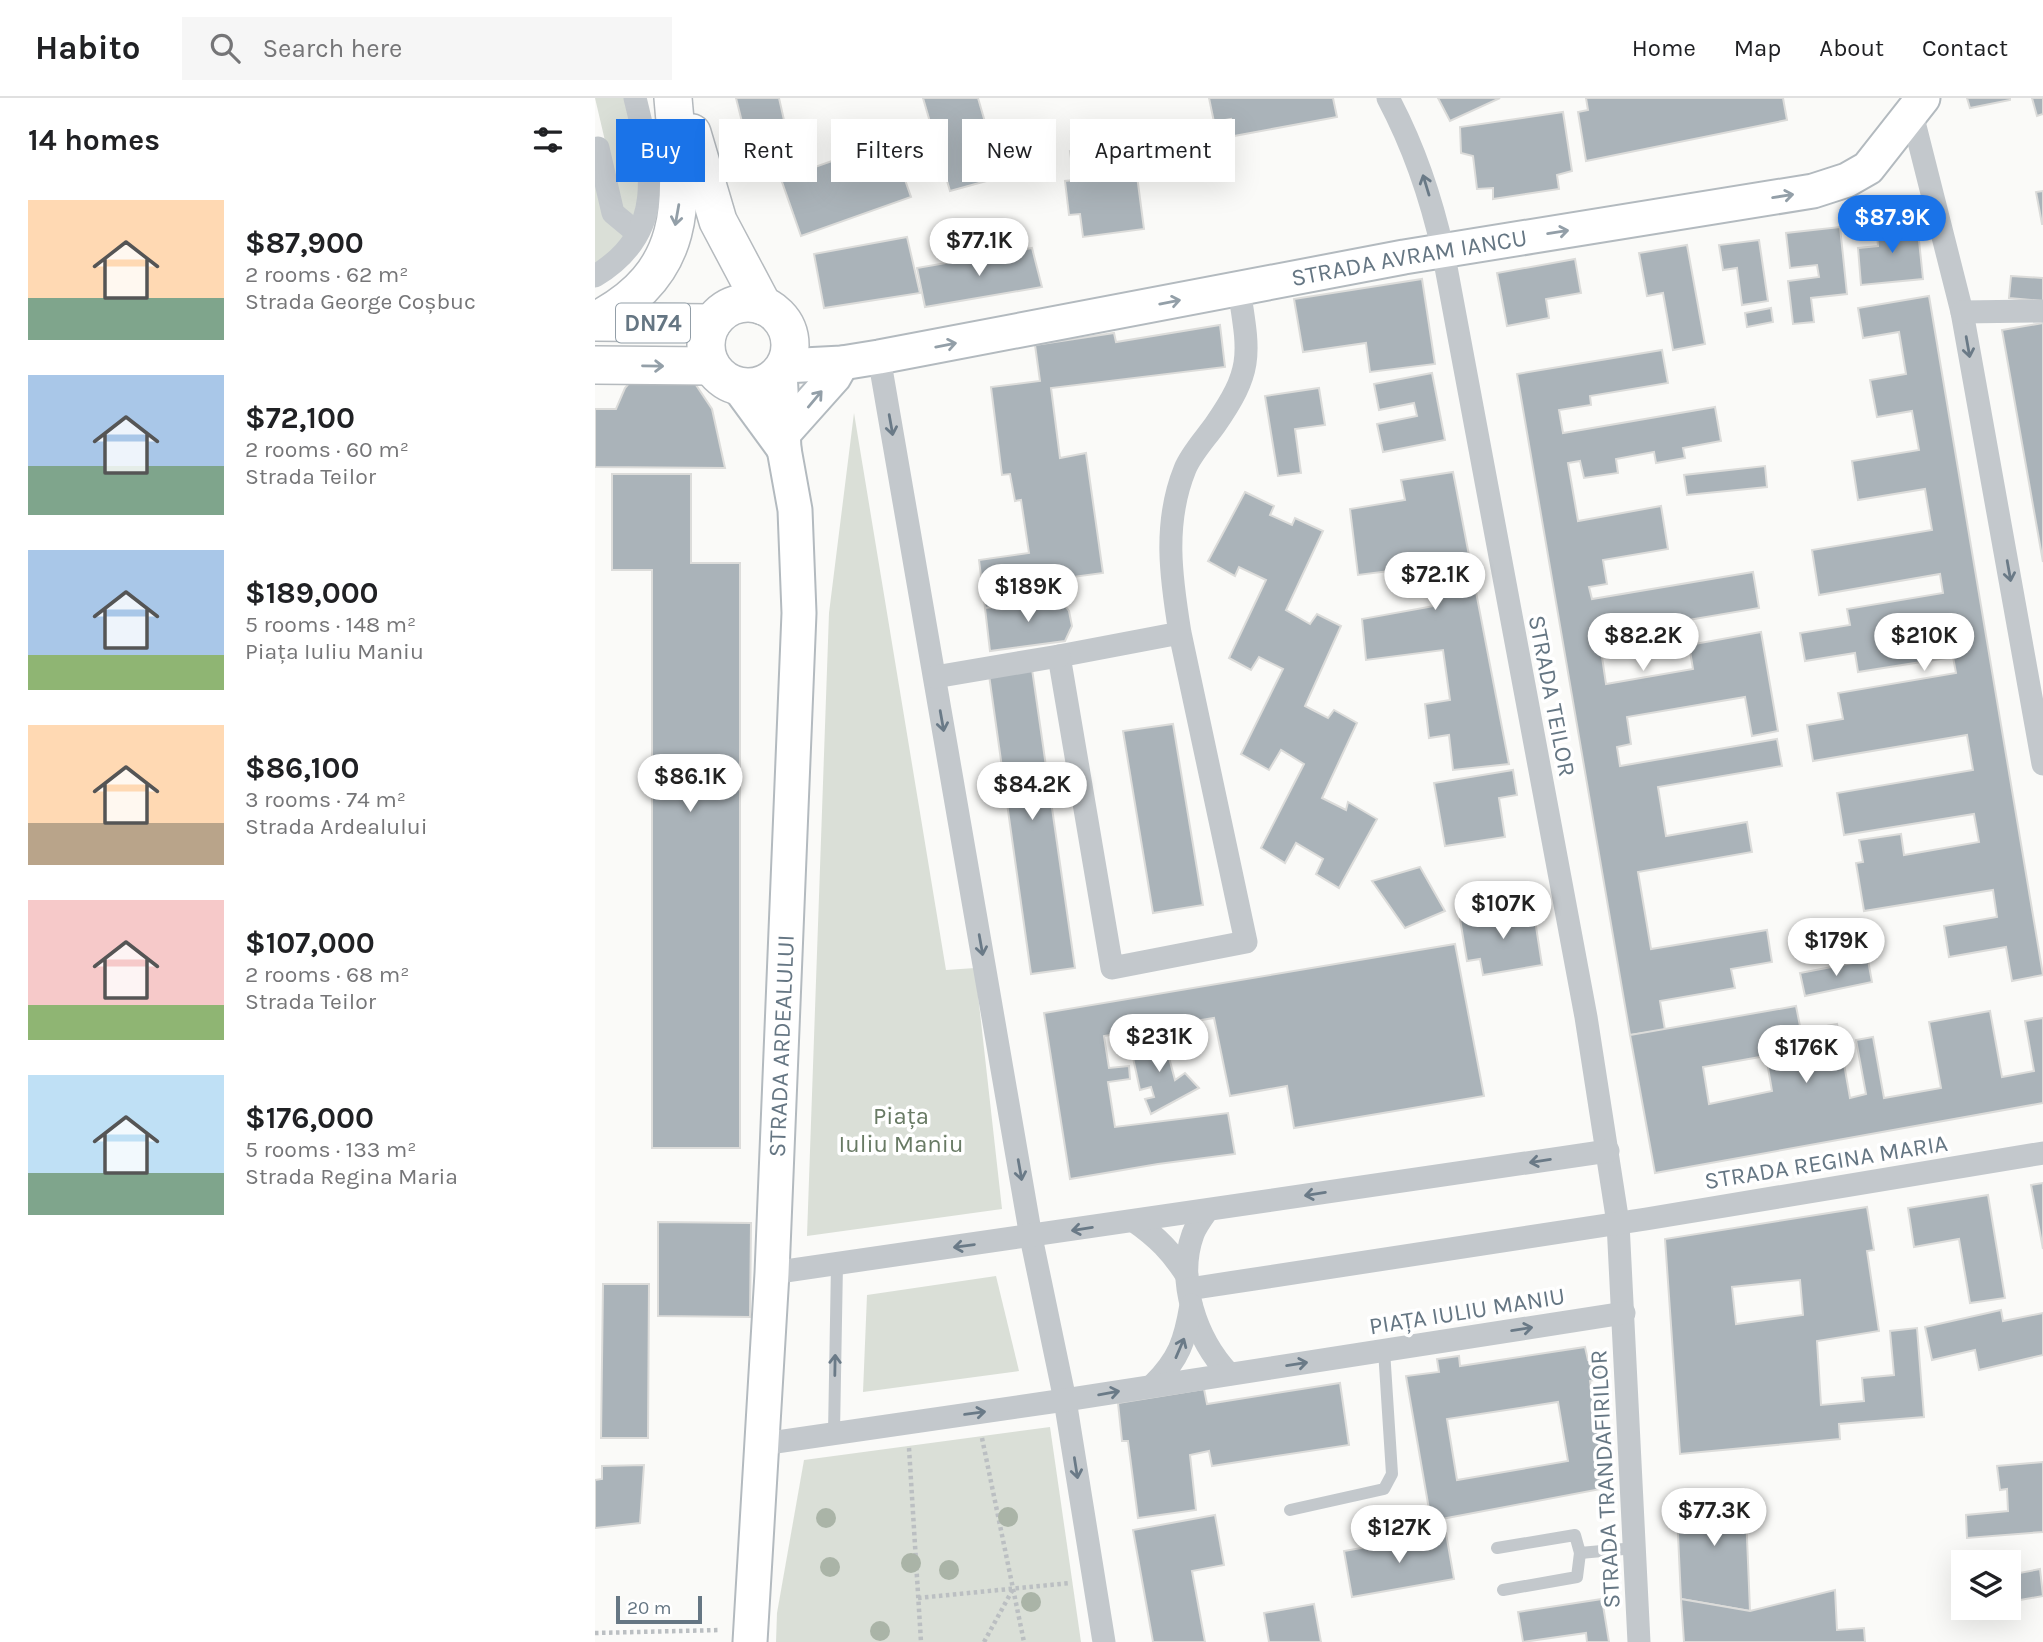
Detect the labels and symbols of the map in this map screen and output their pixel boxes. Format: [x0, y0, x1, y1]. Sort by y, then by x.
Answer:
one-way arrow [1418, 174, 1431, 196]
one-way arrow [1771, 189, 1794, 202]
pin: $87.9K [1835, 195, 1949, 255]
one-way arrow [669, 203, 683, 226]
pin: $77.1K [922, 218, 1036, 278]
street label: STRADA AVRAM IANCU [1289, 223, 1529, 292]
one-way arrow [1546, 225, 1569, 238]
one-way arrow [1158, 295, 1181, 308]
road number: DN74 [616, 304, 690, 342]
one-way arrow [1962, 335, 1976, 358]
one-way arrow [934, 337, 957, 351]
one-way arrow [641, 359, 664, 372]
one-way arrow [807, 391, 823, 409]
one-way arrow [885, 413, 898, 436]
pin: $72.1K [1378, 552, 1492, 612]
one-way arrow [2002, 559, 2016, 582]
pin: $189K [979, 564, 1077, 624]
street label: STRADA TEILOR [1523, 613, 1581, 779]
pin: $82.2K [1586, 614, 1700, 673]
pin: $210K [1875, 614, 1973, 673]
one-way arrow [936, 709, 949, 732]
pin: $86.1K [633, 754, 747, 814]
pin: $84.2K [975, 762, 1089, 822]
pin: $107K [1454, 882, 1552, 941]
pin: $179K [1787, 918, 1885, 978]
one-way arrow [975, 933, 988, 956]
street label: STRADA ARDEALULUI [763, 934, 800, 1158]
pin: $231K [1110, 1014, 1208, 1074]
pin: $176K [1757, 1026, 1855, 1085]
park label: Piața Iuliu Maniu [838, 1102, 964, 1158]
street label: STRADA REGINA MARIA [1702, 1129, 1950, 1195]
one-way arrow [1530, 1155, 1552, 1168]
one-way arrow [1014, 1158, 1027, 1180]
one-way arrow [1305, 1188, 1327, 1201]
one-way arrow [1072, 1223, 1094, 1236]
one-way arrow [953, 1240, 975, 1253]
street label: PIAȚA IULIU MANIU [1367, 1282, 1567, 1340]
one-way arrow [1510, 1322, 1532, 1335]
one-way arrow [1174, 1338, 1187, 1359]
street label: STRADA TRANDAFIRILOR [1584, 1349, 1626, 1609]
one-way arrow [829, 1354, 842, 1377]
one-way arrow [1285, 1357, 1308, 1370]
one-way arrow [1097, 1386, 1120, 1399]
one-way arrow [963, 1406, 986, 1419]
one-way arrow [1069, 1456, 1082, 1479]
pin: $77.3K [1657, 1488, 1771, 1548]
pin: $127K [1350, 1506, 1448, 1565]
scale bar [616, 1593, 702, 1625]

